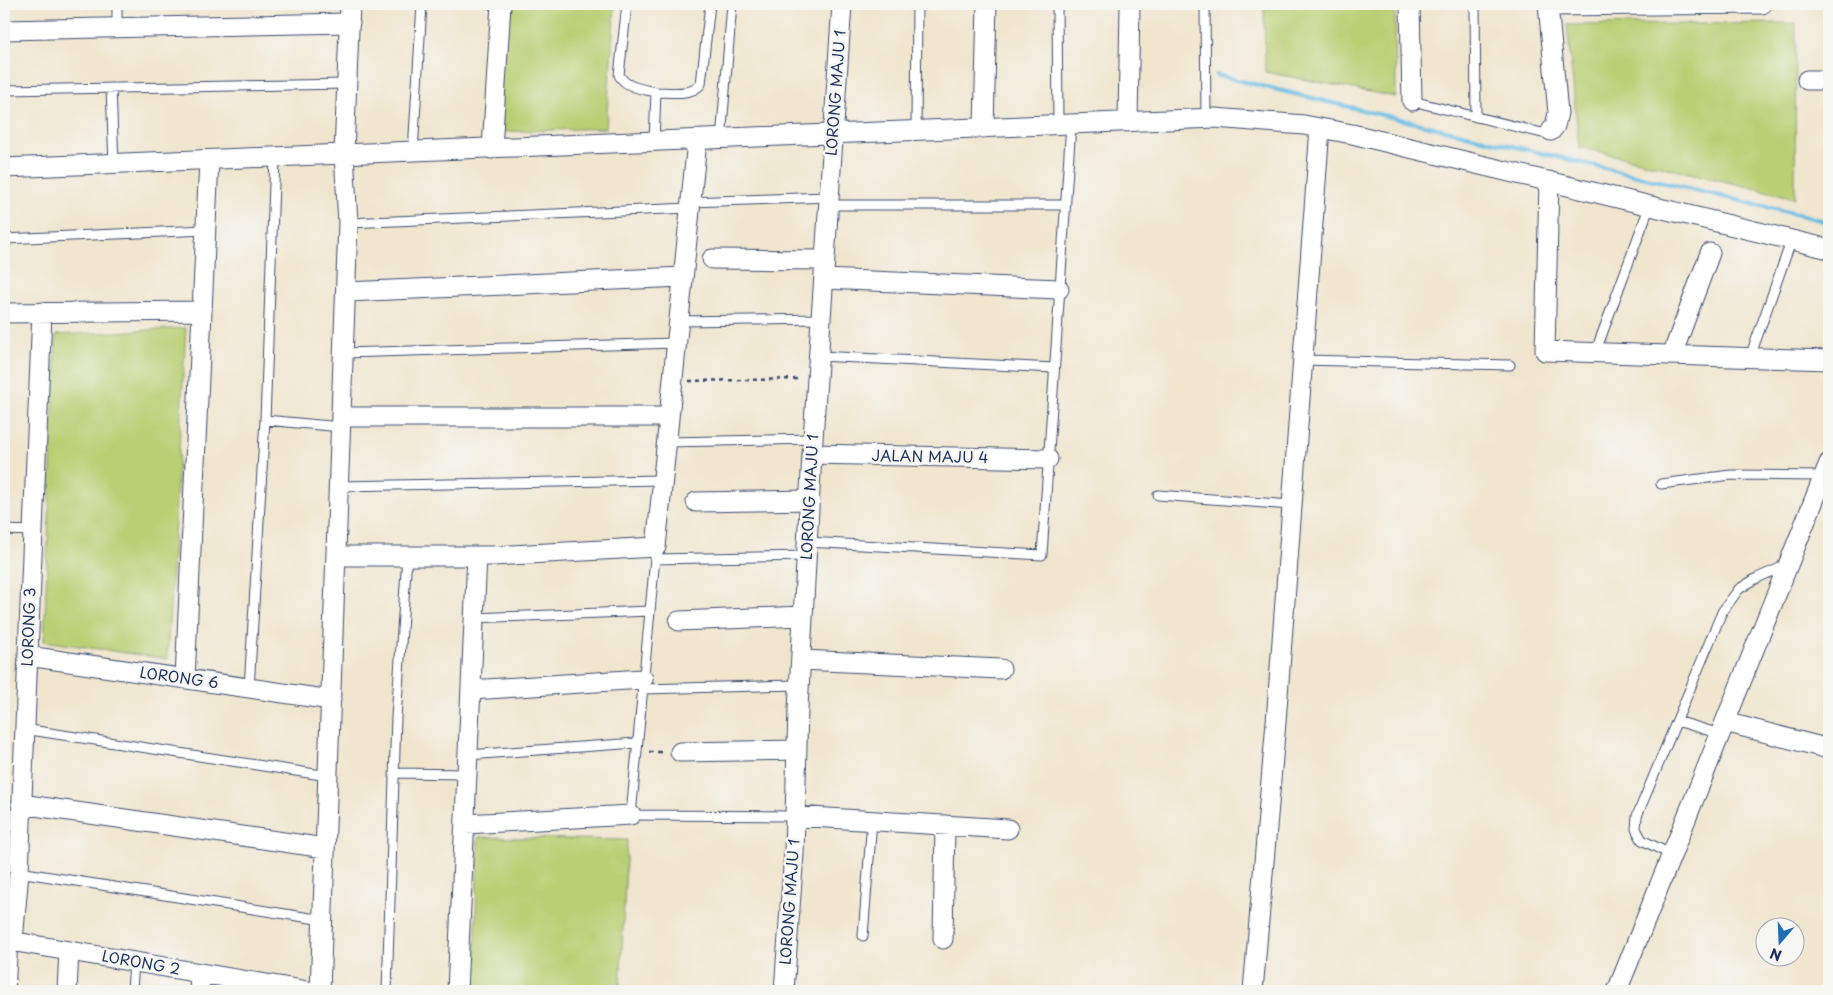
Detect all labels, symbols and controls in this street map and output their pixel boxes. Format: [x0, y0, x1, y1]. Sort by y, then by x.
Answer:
street label: LORONG MAJU 1 [819, 29, 850, 157]
street label: LORONG MAJU 1 [794, 433, 823, 561]
street label: JALAN MAJU 4 [871, 443, 989, 468]
street label: LORONG 3 [15, 587, 40, 667]
street label: LORONG 6 [138, 660, 220, 693]
street label: LORONG MAJU 1 [773, 838, 804, 966]
north arrow [1756, 918, 1806, 968]
street label: LORONG 2 [100, 943, 182, 980]
text: N [1767, 943, 1784, 966]

